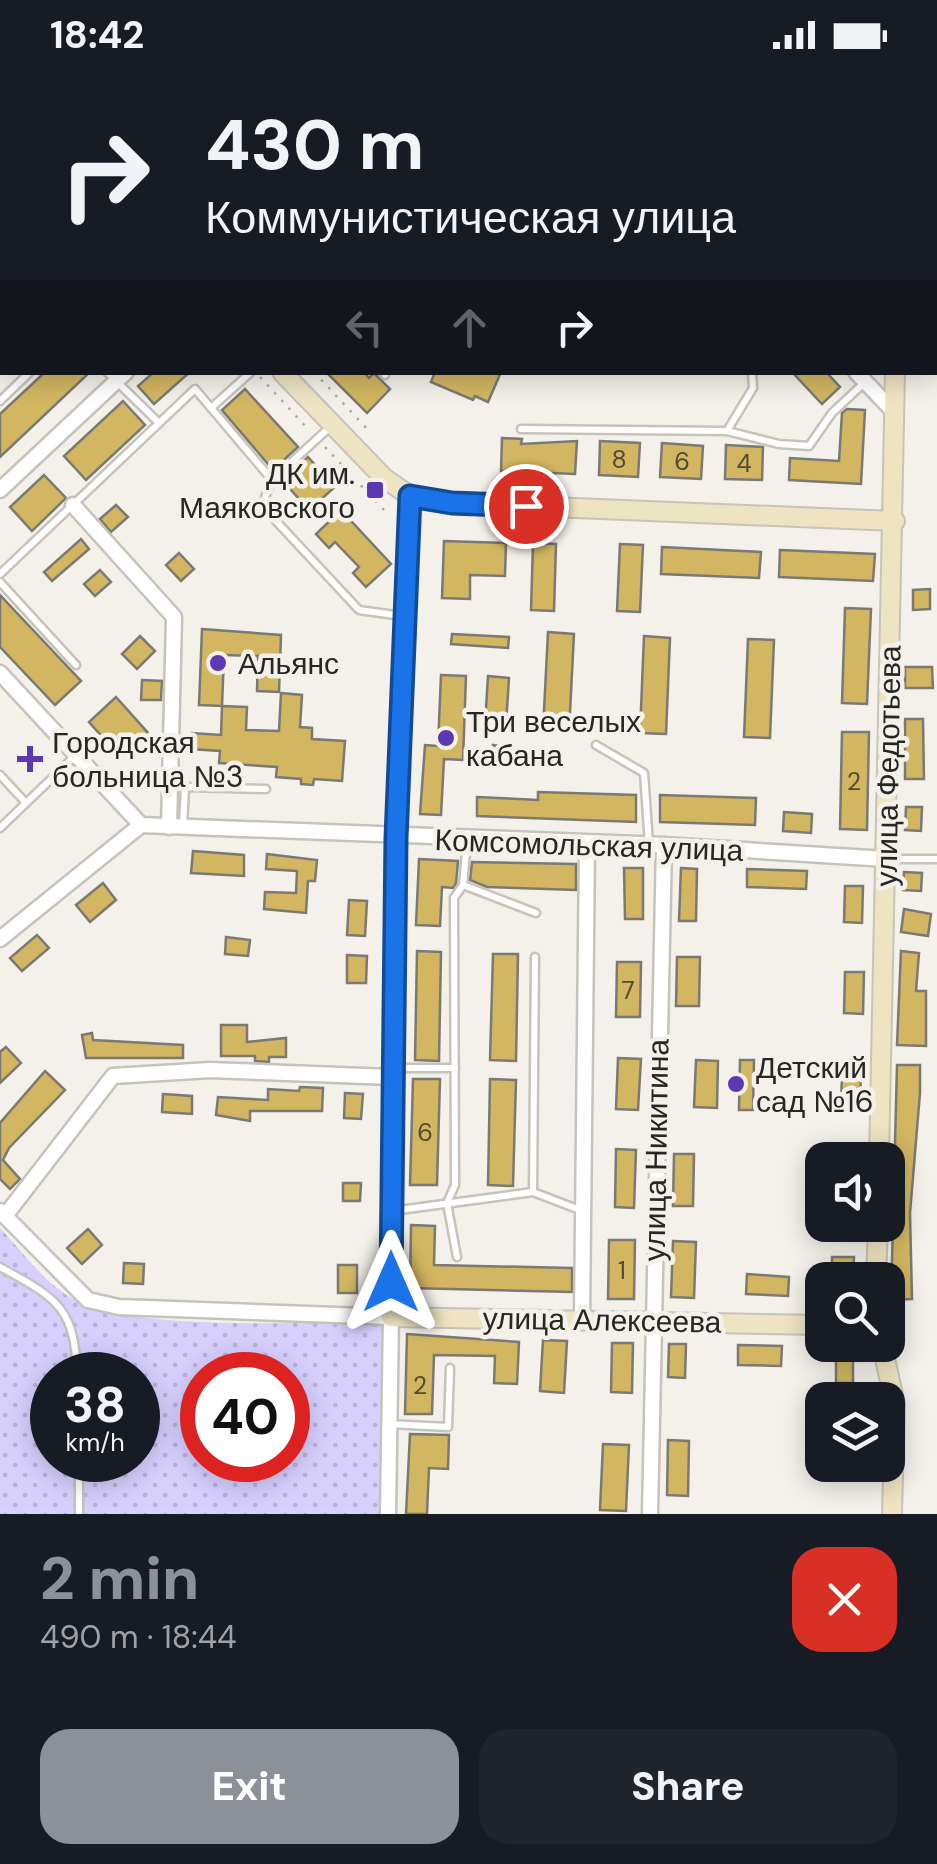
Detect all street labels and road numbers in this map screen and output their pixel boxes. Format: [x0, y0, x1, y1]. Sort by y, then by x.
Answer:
street label: улица Федотьева [866, 645, 910, 887]
street label: Комсомольская улица [434, 820, 744, 870]
street label: улица Никитина [635, 1038, 677, 1262]
street label: улица Алексеева [482, 1298, 722, 1342]

